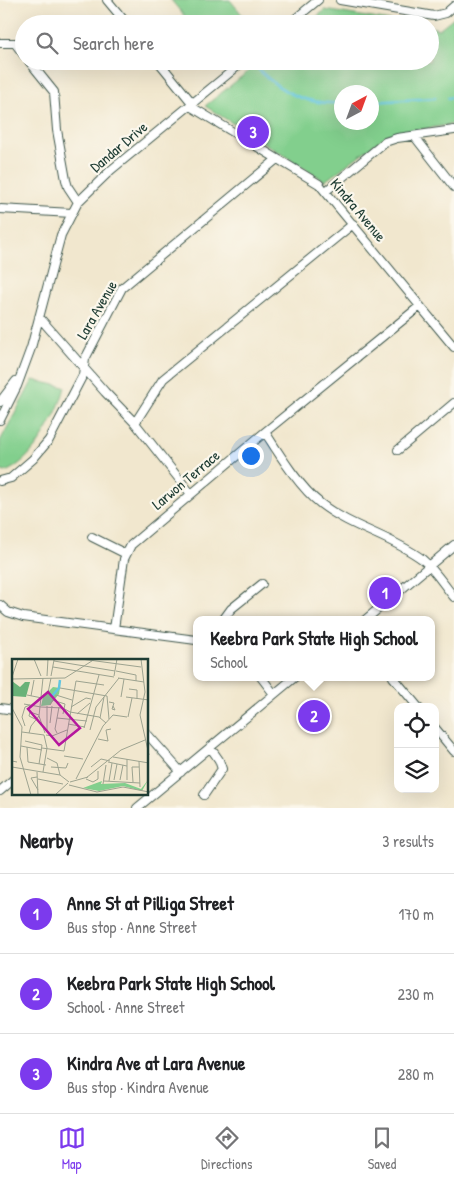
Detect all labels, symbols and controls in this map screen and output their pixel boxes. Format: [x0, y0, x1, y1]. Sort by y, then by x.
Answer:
search box [15, 15, 439, 70]
icon: search [33, 29, 61, 57]
text: Search here [73, 30, 154, 56]
north arrow [334, 85, 379, 130]
pin: 3 [237, 113, 269, 151]
street label: Dandar Drive [86, 116, 152, 177]
street label: Kindra Avenue [326, 173, 391, 246]
street label: Lara Avenue [71, 277, 122, 343]
your location [238, 443, 264, 469]
street label: Larwon Terrace [147, 445, 224, 514]
pin: 1 [369, 574, 401, 612]
popup [193, 616, 435, 681]
text: Keebra Park State High School [210, 625, 418, 651]
text: School [210, 651, 248, 673]
inset map [12, 659, 149, 796]
pin: 2 [298, 697, 330, 735]
map controls [394, 703, 439, 793]
button: locate [394, 703, 439, 748]
button: layers [394, 748, 439, 793]
text: Nearby [20, 826, 73, 855]
text: 3 results [382, 830, 434, 852]
text: Anne St at Pilliga Street [67, 890, 234, 916]
text: 1 [33, 903, 39, 925]
text: 170 m [399, 903, 434, 925]
text: Bus stop · Anne Street [67, 916, 196, 938]
text: Keebra Park State High School [67, 970, 275, 996]
text: 2 [32, 983, 40, 1005]
text: 230 m [398, 983, 434, 1005]
text: School · Anne Street [67, 996, 185, 1018]
text: Kindra Ave at Lara Avenue [67, 1050, 245, 1076]
text: 3 [32, 1063, 40, 1085]
text: 280 m [398, 1063, 434, 1085]
text: Bus stop · Kindra Avenue [67, 1076, 209, 1098]
tab: Map [58, 1124, 86, 1173]
tab: Directions [201, 1124, 252, 1173]
tab: Saved [368, 1124, 396, 1173]

